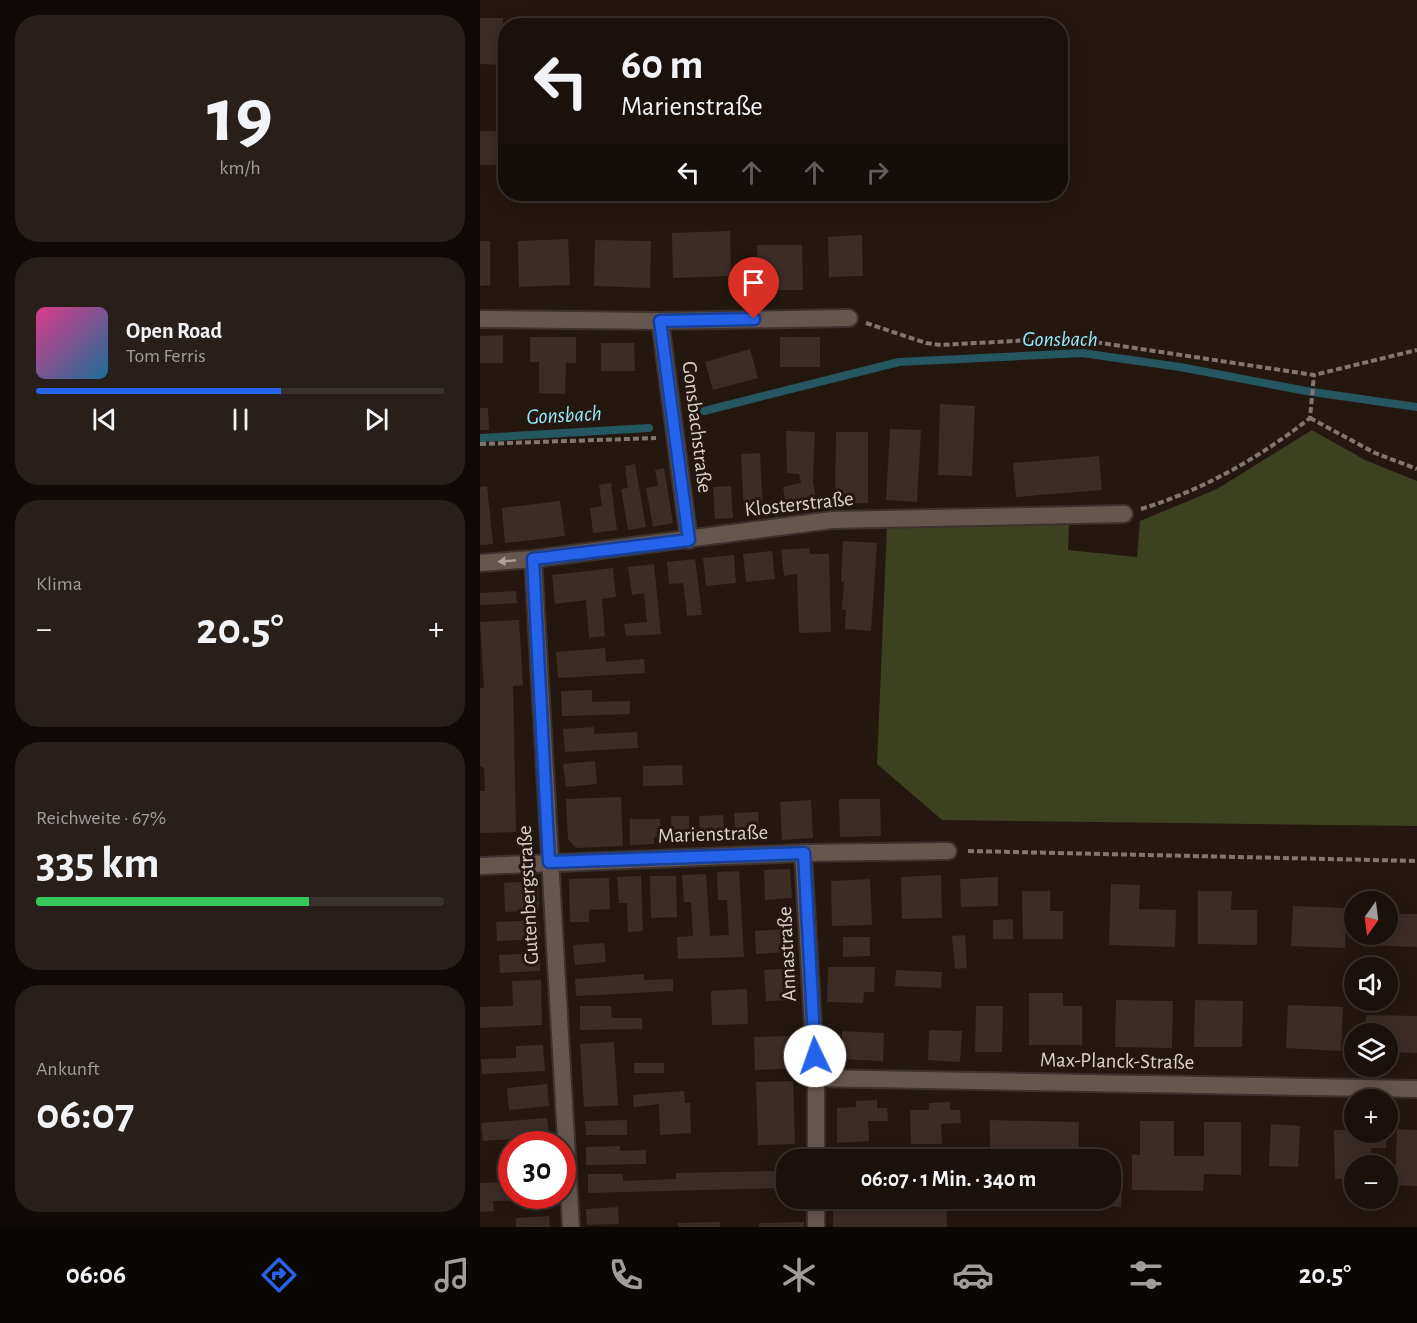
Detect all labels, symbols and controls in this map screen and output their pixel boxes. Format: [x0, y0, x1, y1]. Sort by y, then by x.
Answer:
icon: left [522, 42, 600, 120]
text: 60 m [621, 44, 703, 86]
text: 19 [207, 78, 273, 156]
text: Marienstraße [621, 93, 763, 120]
icon: left [672, 156, 705, 189]
icon: ahead [735, 156, 768, 189]
icon: ahead [798, 156, 831, 189]
icon: right [861, 156, 894, 189]
text: km/h [219, 158, 261, 178]
pin [728, 257, 779, 319]
icon: arrive [737, 266, 770, 299]
text: Open Road [126, 320, 222, 342]
water label: Gonsbach [1022, 328, 1098, 350]
text: Tom Ferris [126, 346, 206, 366]
street label: Gonsbachstraße [679, 360, 715, 494]
water label: Gonsbach [526, 402, 602, 428]
icon: previous [88, 403, 121, 436]
icon: pause [224, 403, 257, 436]
icon: next [360, 403, 393, 436]
street label: Klosterstraße [743, 488, 855, 520]
one-way arrow [497, 556, 516, 566]
text: Klima [36, 574, 82, 594]
text: 20.5° [196, 607, 284, 652]
text: − [36, 613, 52, 646]
text: + [428, 613, 444, 646]
text: Reichweite · 67% [36, 808, 166, 828]
street label: Marienstraße [658, 822, 768, 846]
street label: Gutenbergstraße [514, 825, 542, 965]
text: 335 km [36, 841, 160, 886]
north arrow [1344, 891, 1398, 945]
map controls [1344, 891, 1398, 1209]
street label: Annastraße [774, 906, 800, 1002]
button: sound [1344, 957, 1398, 1011]
button: layers [1344, 1023, 1398, 1077]
position arrow [783, 1024, 847, 1088]
street label: Max-Planck-Straße [1040, 1049, 1194, 1073]
text: Ankunft [36, 1059, 100, 1079]
button: + [1344, 1089, 1398, 1143]
text: 06:07 [36, 1092, 134, 1137]
speed limit sign: 30 [498, 1131, 576, 1209]
button: − [1344, 1155, 1398, 1209]
text: 06:07 · 1 Min. · 340 m [861, 1168, 1036, 1190]
icon: directions [258, 1254, 300, 1296]
icon: music [431, 1254, 473, 1296]
icon: phone [605, 1254, 647, 1296]
icon: climate [778, 1254, 820, 1296]
icon: car [952, 1254, 994, 1296]
icon: filters [1125, 1254, 1167, 1296]
text: 06:06 [66, 1261, 126, 1288]
text: 20.5° [1299, 1261, 1351, 1288]

